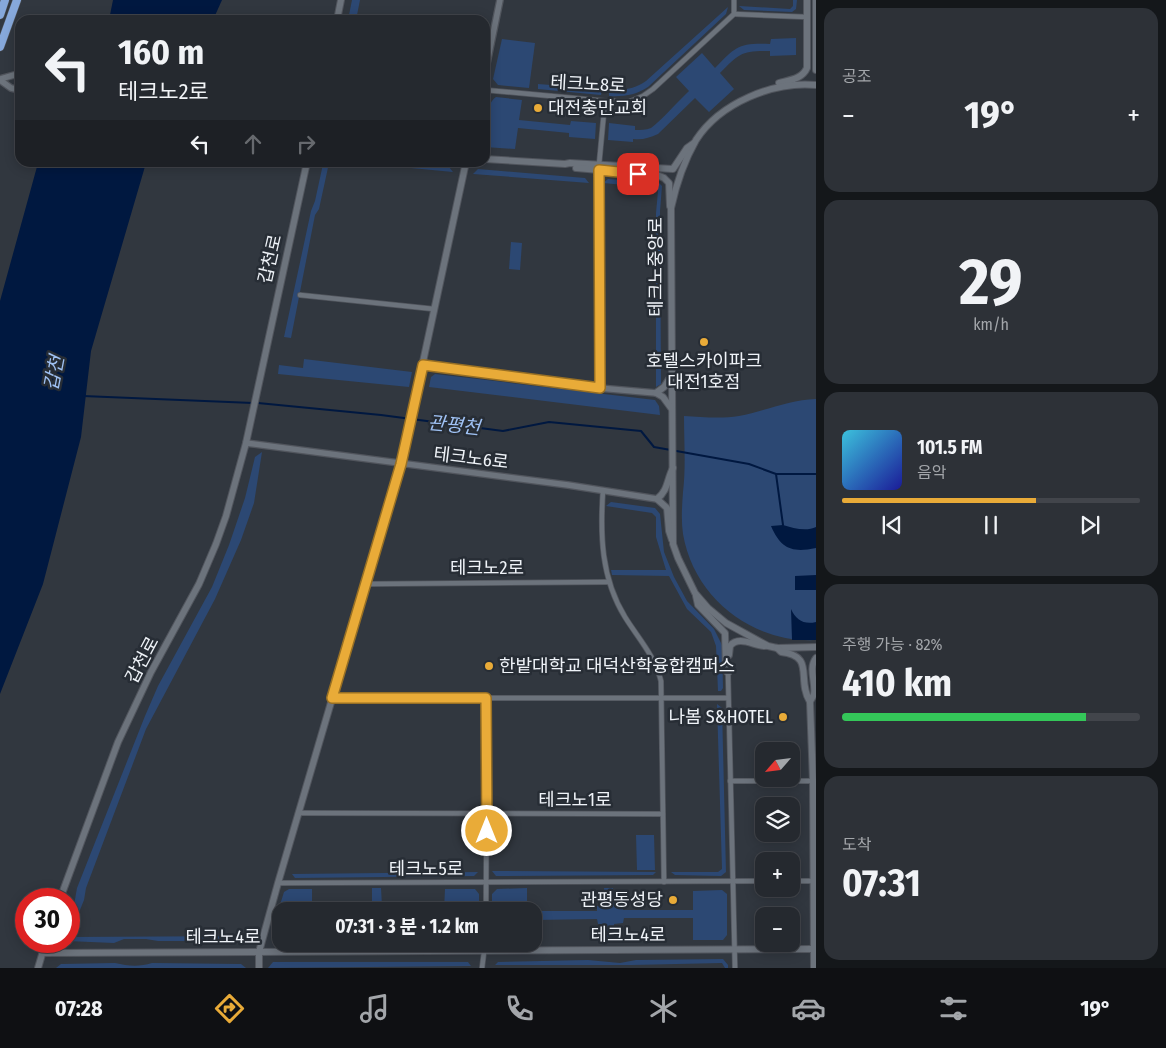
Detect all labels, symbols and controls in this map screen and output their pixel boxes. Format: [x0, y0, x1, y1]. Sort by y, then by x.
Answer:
text: 160 m [118, 31, 204, 73]
icon: left [35, 35, 100, 100]
text: 공조 [842, 67, 871, 86]
street label: 테크노8로 [550, 71, 626, 97]
text: 테크노2로 [118, 78, 209, 105]
text: 19° [964, 92, 1018, 138]
place label: 대전충만교회 [548, 97, 647, 119]
text: − [842, 99, 855, 132]
text: + [1127, 99, 1140, 132]
marker: 대전충만교회 [532, 102, 544, 114]
icon: left [186, 130, 214, 158]
icon: ahead [239, 130, 267, 158]
icon: right [292, 130, 320, 158]
pin [617, 153, 659, 195]
icon: arrive [624, 160, 652, 188]
street label: 테크노중앙로 [645, 217, 667, 317]
street label: 갑천로 [254, 232, 286, 286]
text: 29 [959, 243, 1023, 321]
text: km/h [973, 315, 1009, 334]
marker: 호텔스카이파크 대전1호점 [698, 336, 710, 348]
place label: 호텔스카이파크 대전1호점 [646, 350, 762, 393]
water label: 갑천 [39, 352, 69, 392]
water label: 관평천 [427, 411, 483, 439]
text: 101.5 FM [917, 436, 982, 459]
street label: 테크노6로 [432, 443, 510, 473]
text: 음악 [917, 463, 946, 482]
icon: previous [878, 511, 906, 539]
icon: pause [977, 511, 1005, 539]
icon: next [1076, 511, 1104, 539]
street label: 테크노2로 [450, 557, 524, 579]
street label: 갑천로 [121, 633, 163, 687]
text: 주행 가능 · 82% [842, 635, 942, 654]
place label: 한밭대학교 대덕산학융합캠퍼스 [499, 655, 735, 677]
marker: 한밭대학교 대덕산학융합캠퍼스 [483, 660, 495, 672]
text: 410 km [842, 660, 952, 706]
place label: 나봄 S&HOTEL [668, 706, 773, 728]
marker: 나봄 S&HOTEL [777, 711, 789, 723]
north arrow [755, 742, 800, 788]
map controls [755, 742, 800, 952]
street label: 테크노1로 [538, 789, 612, 811]
button: layers [755, 797, 800, 842]
position arrow [460, 804, 512, 856]
text: 도착 [842, 835, 871, 854]
button: + [755, 852, 800, 897]
street label: 테크노5로 [389, 858, 463, 880]
text: 07:31 [842, 860, 921, 906]
speed limit sign: 30 [15, 888, 80, 953]
place label: 관평동성당 [580, 889, 663, 911]
marker: 관평동성당 [667, 894, 679, 906]
button: − [755, 907, 800, 952]
text: 07:31 · 3 분 · 1.2 km [335, 915, 479, 938]
street label: 테크노4로 [591, 924, 665, 946]
street label: 테크노4로 [186, 926, 260, 948]
icon: directions [212, 991, 247, 1026]
icon: music [357, 991, 392, 1026]
icon: phone [502, 991, 537, 1026]
icon: climate [646, 991, 681, 1026]
icon: car [791, 991, 826, 1026]
icon: filters [936, 991, 971, 1026]
text: 07:28 [55, 995, 103, 1022]
text: 19° [1080, 995, 1111, 1022]

